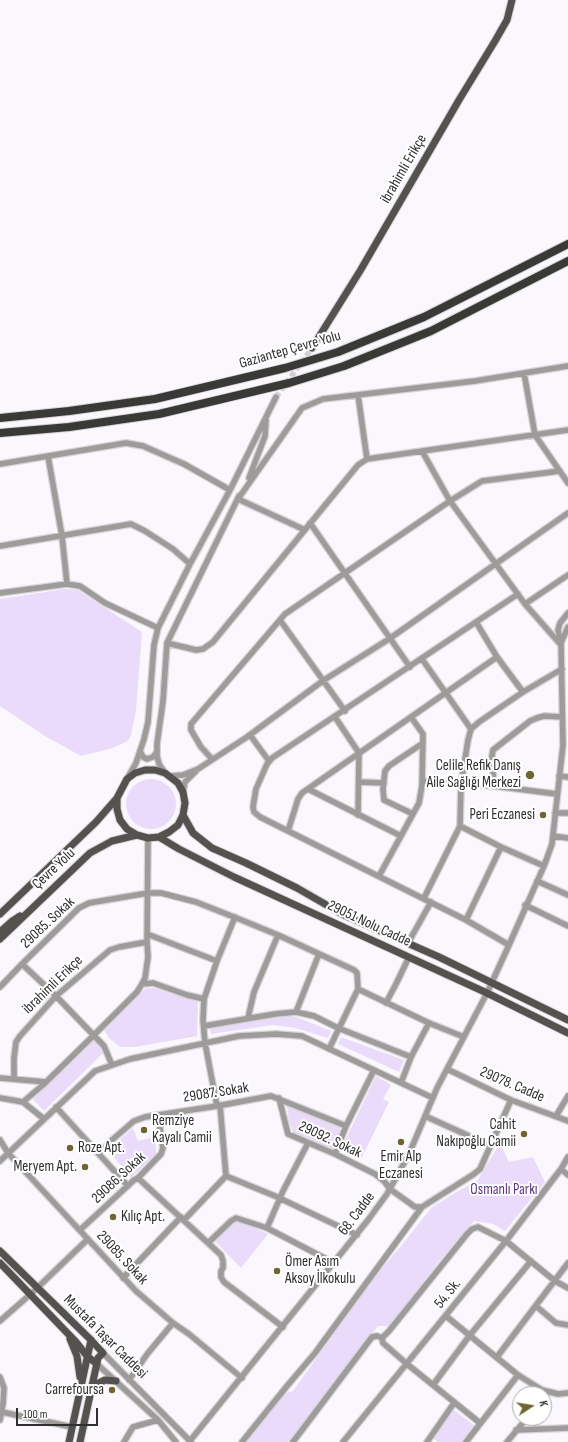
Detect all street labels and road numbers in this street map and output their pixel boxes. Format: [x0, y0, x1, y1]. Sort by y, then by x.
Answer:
street label: ibrahimli Erikçe [377, 131, 431, 207]
street label: Gaziantep Çevre Yolu [237, 327, 343, 373]
street label: Çevre Yolu [29, 845, 79, 893]
street label: 29085. Sokak [17, 894, 79, 952]
street label: 29051 Nolu Cadde [324, 897, 414, 951]
street label: ibrahimli Erikçe [19, 952, 87, 1018]
street label: 29078. Cadde [477, 1063, 547, 1107]
street label: 29087. Sokak [182, 1079, 250, 1107]
street label: 29092. Sokak [296, 1118, 364, 1162]
street label: 29086. Sokak [88, 1148, 150, 1208]
street label: 68. Cadde [335, 1189, 379, 1239]
street label: 29085. Sokak [93, 1227, 151, 1289]
street label: 54. Sk. [431, 1276, 465, 1312]
street label: Mustafa Taşar Caddesi [59, 1291, 151, 1383]

